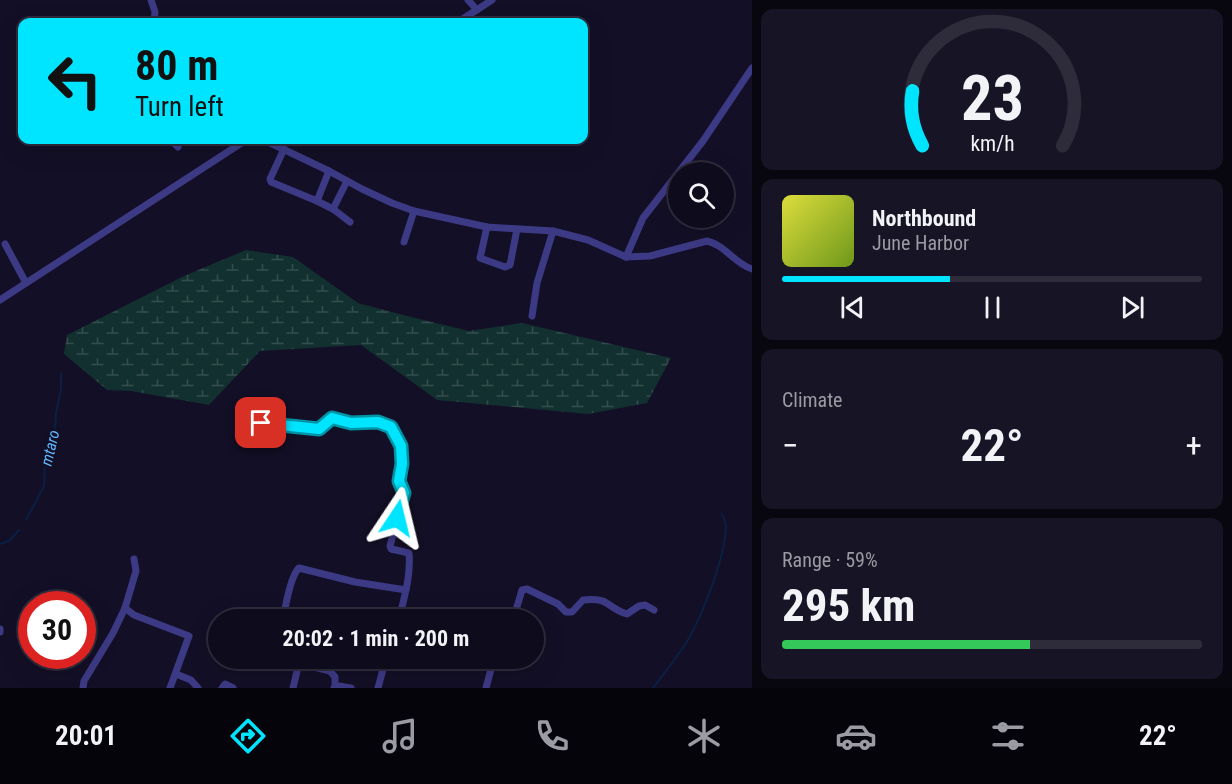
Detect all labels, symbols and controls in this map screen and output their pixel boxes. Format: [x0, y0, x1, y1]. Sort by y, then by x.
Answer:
text: 80 m [135, 41, 218, 90]
icon: left [36, 42, 114, 120]
text: 23 [960, 63, 1024, 136]
text: Turn left [135, 91, 224, 123]
text: km/h [970, 132, 1014, 157]
map controls [668, 162, 734, 228]
button: search [668, 162, 734, 228]
text: Northbound [872, 206, 976, 231]
text: June Harbor [872, 231, 969, 255]
icon: previous [836, 291, 869, 324]
icon: pause [976, 291, 1009, 324]
icon: next [1116, 291, 1149, 324]
text: Climate [782, 388, 842, 412]
pin [235, 397, 286, 448]
icon: arrive [244, 406, 277, 439]
text: 22° [961, 419, 1024, 472]
text: − [782, 426, 799, 465]
text: + [1186, 426, 1202, 465]
water label: mtaro [37, 428, 63, 468]
position arrow [365, 486, 429, 550]
text: Range · 59% [782, 548, 878, 572]
text: 295 km [782, 579, 915, 632]
speed limit sign: 30 [18, 591, 96, 669]
text: 20:02 · 1 min · 200 m [283, 626, 469, 651]
icon: directions [227, 715, 269, 757]
icon: music [379, 715, 421, 757]
icon: phone [531, 715, 573, 757]
icon: climate [683, 715, 725, 757]
icon: car [835, 715, 877, 757]
icon: filters [987, 715, 1029, 757]
text: 20:01 [55, 720, 117, 752]
text: 22° [1139, 720, 1177, 752]

